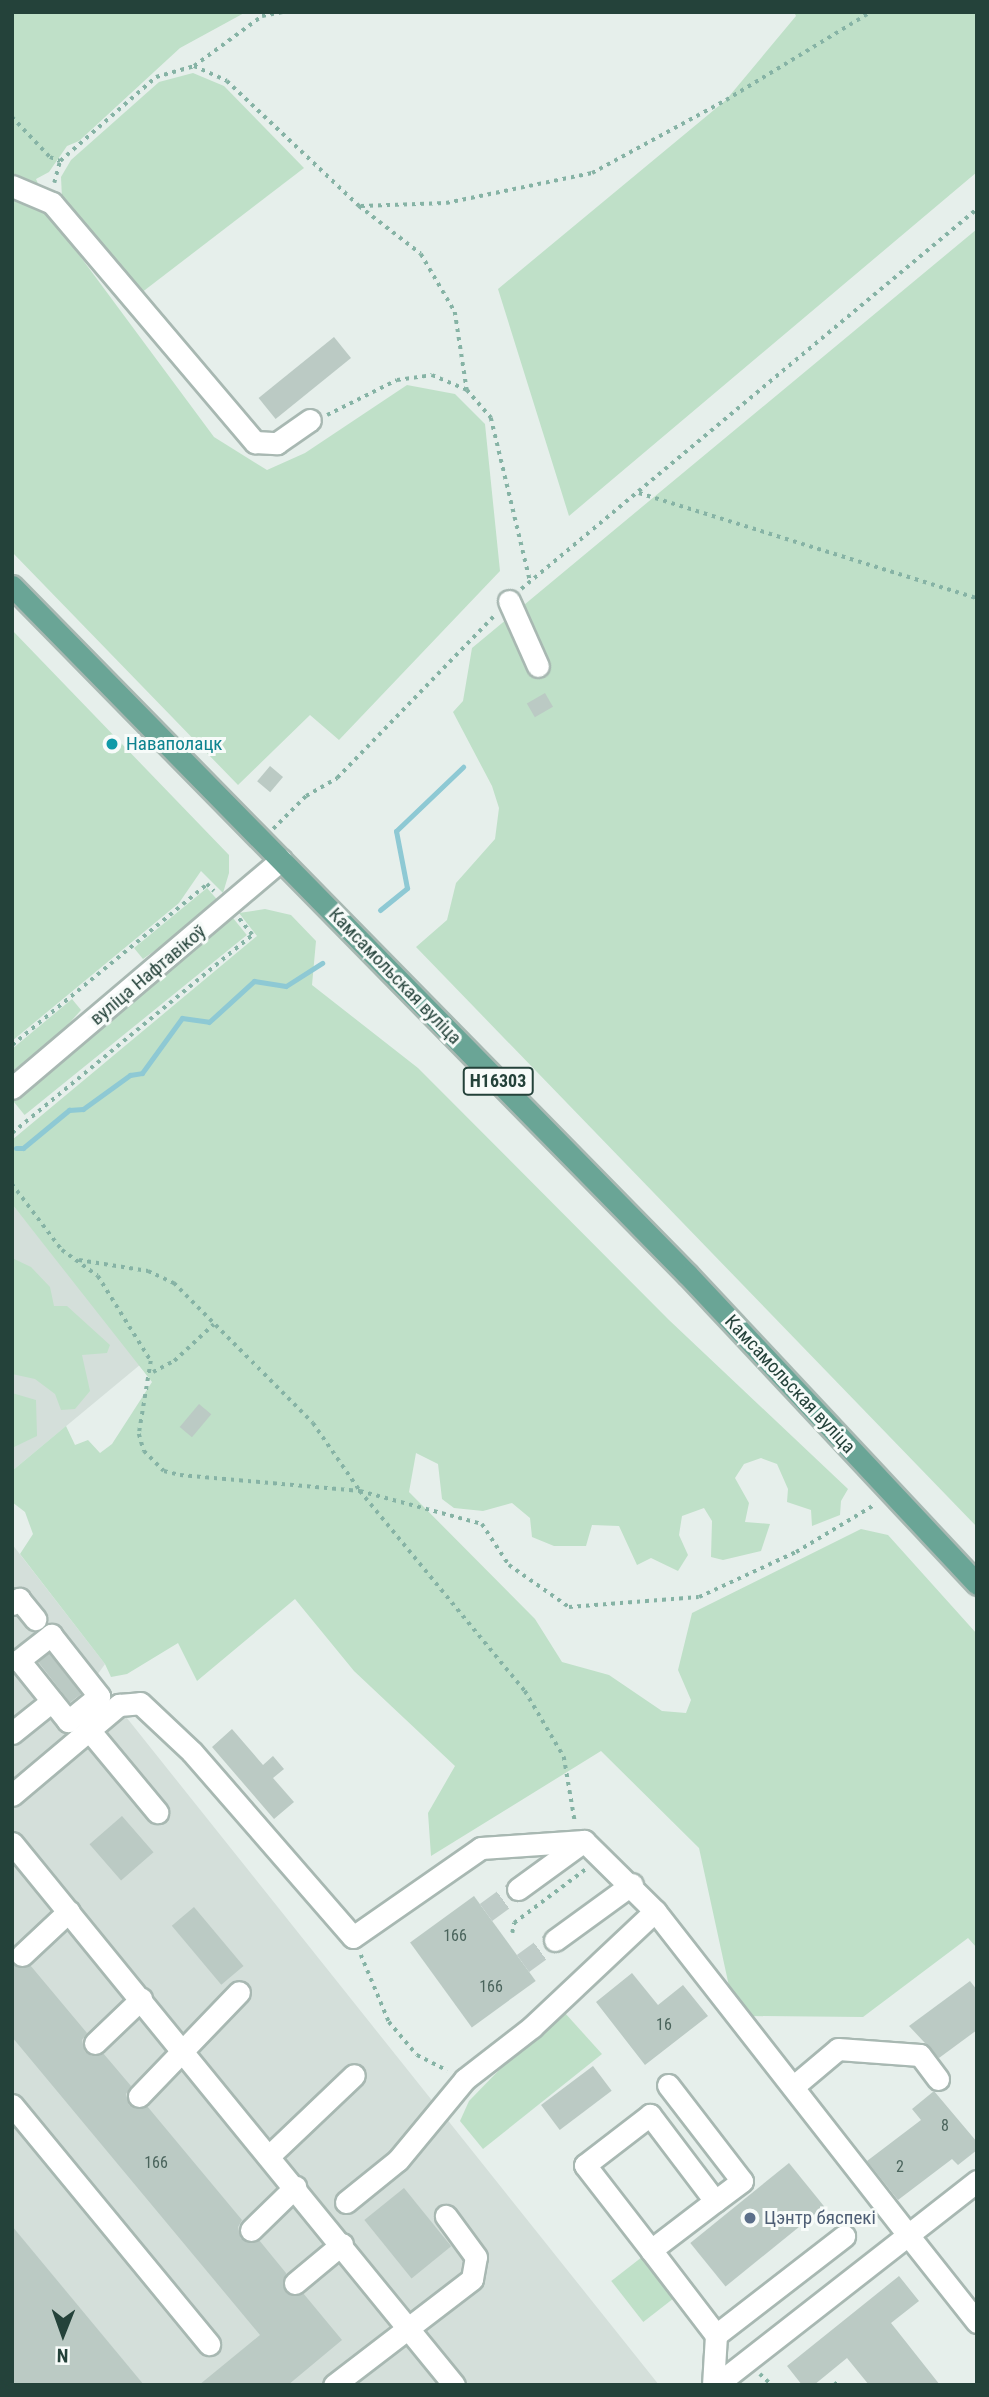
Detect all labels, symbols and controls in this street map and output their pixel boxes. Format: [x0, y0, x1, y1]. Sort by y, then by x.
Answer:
place label: Наваполацк [126, 733, 223, 755]
marker: Наваполацк [104, 736, 120, 752]
street label: Камсамольская вуліца [324, 903, 466, 1049]
street label: вуліца Нафтавікоў [86, 920, 210, 1030]
road number: Н16303 [461, 1066, 535, 1096]
street label: Камсамольская вуліца [720, 1310, 860, 1458]
house number: 166 [443, 1926, 467, 1946]
house number: 166 [479, 1977, 503, 1997]
house number: 16 [656, 2015, 672, 2035]
house number: 8 [941, 2116, 949, 2136]
house number: 166 [144, 2153, 168, 2173]
house number: 2 [896, 2157, 904, 2177]
place label: Цэнтр бяспекі [764, 2207, 876, 2229]
marker: Цэнтр бяспекі [742, 2210, 758, 2226]
north arrow [28, 2299, 98, 2369]
text: N [57, 2344, 69, 2367]

